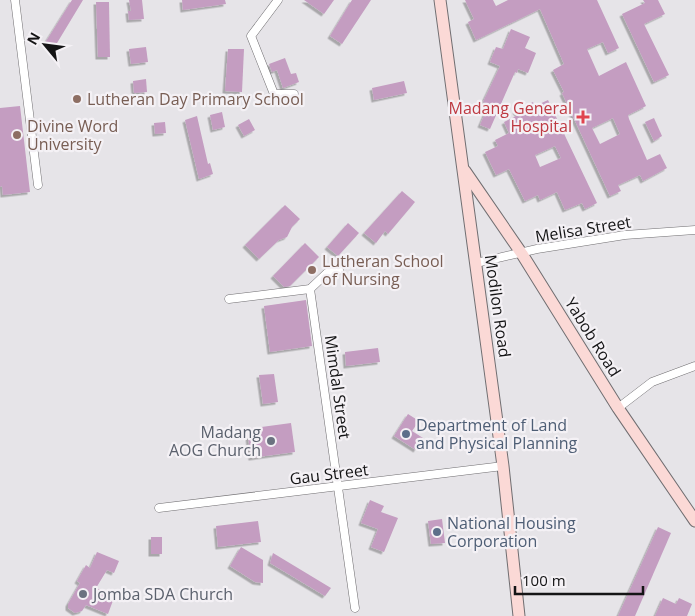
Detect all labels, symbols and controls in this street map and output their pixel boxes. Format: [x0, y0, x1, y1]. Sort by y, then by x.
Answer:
north arrow [20, 20, 70, 70]
text: N [22, 29, 44, 48]
place label: Lutheran Day Primary School [87, 88, 304, 110]
marker: Lutheran Day Primary School [71, 93, 83, 105]
place label: Madang General Hospital [449, 97, 572, 137]
marker: Madang General Hospital [576, 110, 590, 124]
place label: Divine Word University [27, 115, 118, 155]
marker: Divine Word University [11, 129, 23, 141]
street label: Melisa Street [533, 211, 633, 247]
place label: Lutheran School of Nursing [322, 250, 444, 290]
street label: Modilon Road [480, 253, 516, 359]
marker: Lutheran School of Nursing [306, 264, 318, 276]
street label: Yabob Road [560, 293, 626, 381]
street label: Mimdal Street [320, 334, 356, 441]
place label: Department of Land and Physical Planning [416, 414, 578, 454]
place label: Madang AOG Church [169, 421, 261, 461]
marker: Department of Land and Physical Planning [400, 428, 412, 440]
marker: Madang AOG Church [265, 435, 277, 447]
street label: Gau Street [288, 458, 370, 490]
place label: National Housing Corporation [447, 512, 576, 552]
marker: National Housing Corporation [431, 526, 443, 538]
scale bar [515, 564, 642, 596]
text: 100 m [522, 570, 566, 590]
place label: Jomba SDA Church [91, 583, 233, 605]
marker: Jomba SDA Church [77, 588, 89, 600]

